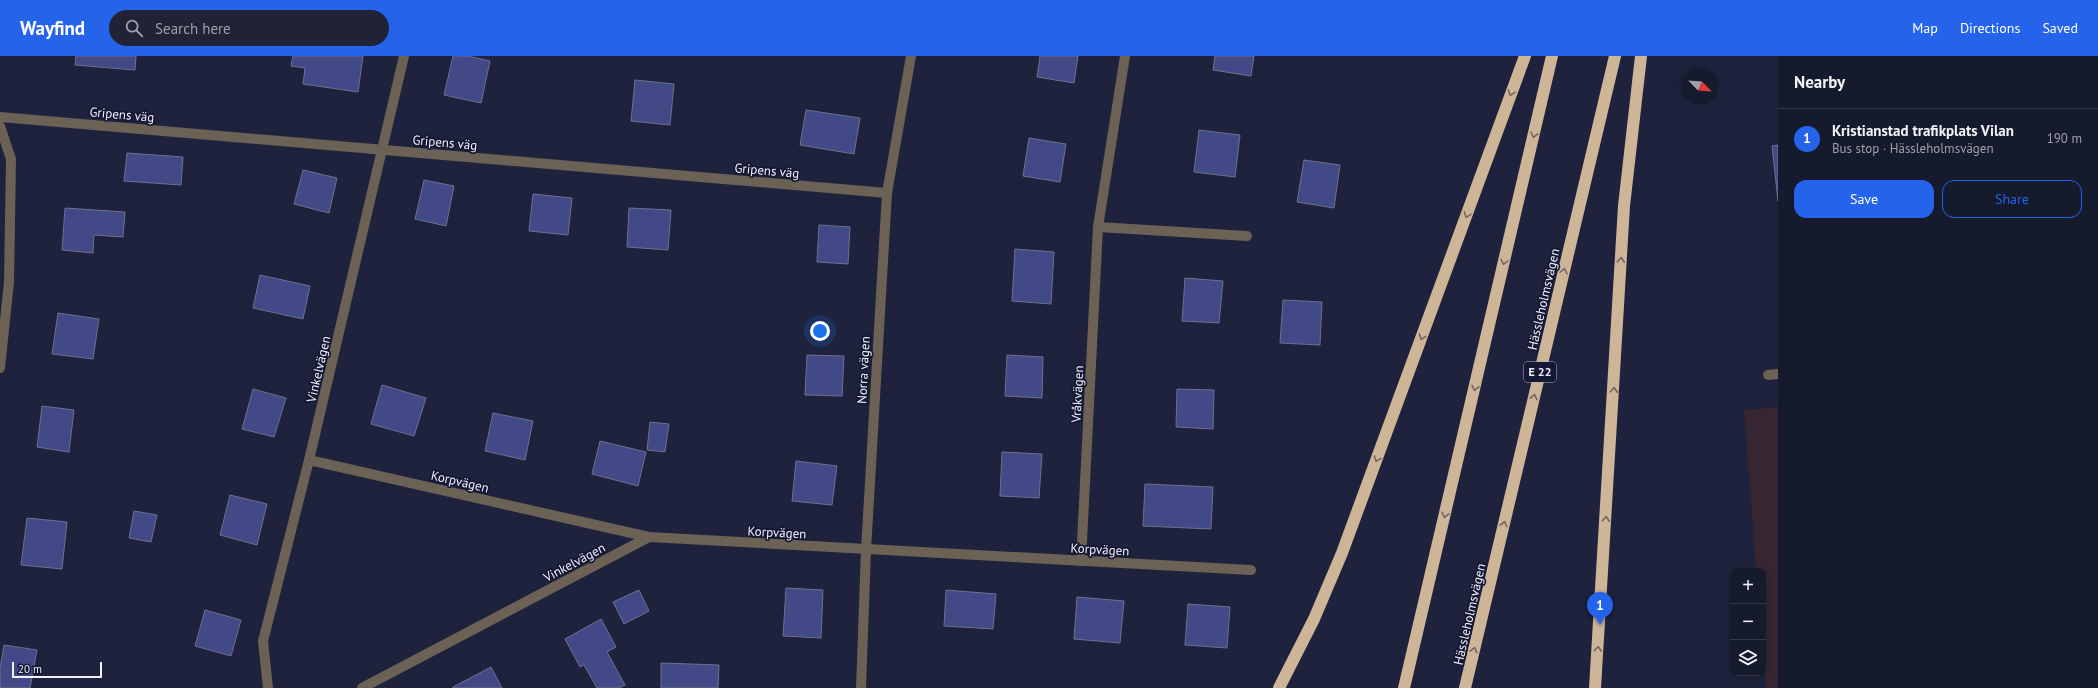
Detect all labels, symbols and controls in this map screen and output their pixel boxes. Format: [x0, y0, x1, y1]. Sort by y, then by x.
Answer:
search box [109, 10, 389, 46]
text: Wayfind [20, 16, 85, 40]
icon: search [123, 17, 145, 39]
text: Search here [155, 19, 231, 38]
text: Map [1912, 19, 1938, 37]
text: Directions [1960, 19, 2020, 37]
text: Saved [2042, 19, 2078, 37]
north arrow [1682, 68, 1718, 104]
text: Nearby [1794, 71, 1845, 93]
one-way arrow [1508, 89, 1516, 96]
street label: Gripens väg [89, 103, 155, 126]
text: Kristianstad trafikplats Vilan [1832, 121, 2014, 140]
text: 1 [1803, 130, 1811, 147]
text: 190 m [2047, 130, 2082, 147]
street label: Gripens väg [412, 131, 478, 154]
one-way arrow [1530, 132, 1538, 138]
text: Bus stop · Hässleholmsvägen [1832, 140, 1994, 157]
street label: Gripens väg [734, 159, 800, 182]
button: Save [1794, 180, 1934, 218]
button: Share [1942, 180, 2082, 218]
one-way arrow [1463, 211, 1471, 218]
street label: Hässleholmsvägen [1524, 247, 1563, 352]
one-way arrow [1617, 257, 1626, 263]
one-way arrow [1501, 258, 1509, 265]
one-way arrow [1560, 267, 1568, 274]
your location [810, 321, 830, 341]
one-way arrow [1418, 333, 1426, 340]
street label: Vinkelvägen [302, 334, 334, 405]
street label: Norra vägen [853, 336, 874, 404]
road number: E 22 [1524, 362, 1556, 382]
street label: Vråkvägen [1067, 365, 1087, 424]
one-way arrow [1471, 385, 1479, 391]
one-way arrow [1610, 387, 1619, 393]
one-way arrow [1530, 394, 1538, 400]
one-way arrow [1373, 455, 1381, 462]
street label: Korpvägen [429, 467, 491, 496]
one-way arrow [1441, 511, 1450, 518]
one-way arrow [1602, 516, 1611, 522]
one-way arrow [1500, 520, 1508, 527]
street label: Korpvägen [747, 522, 807, 543]
street label: Vinkelvägen [539, 539, 608, 586]
street label: Korpvägen [1070, 539, 1130, 560]
street label: Hässleholmsvägen [1450, 562, 1489, 667]
map controls [1730, 568, 1766, 676]
button: + [1730, 568, 1766, 604]
pin: 1 [1587, 592, 1613, 625]
button: − [1730, 604, 1766, 640]
button: layers [1730, 640, 1766, 676]
one-way arrow [1594, 646, 1603, 652]
one-way arrow [1470, 647, 1478, 653]
scale bar [12, 660, 102, 679]
text: 20 m [18, 662, 42, 676]

